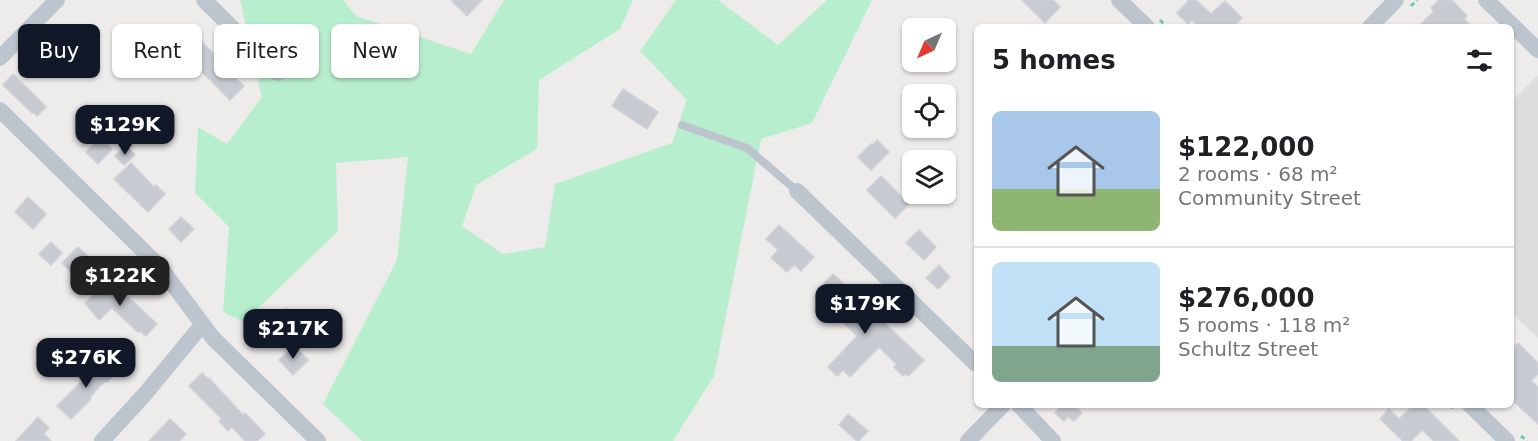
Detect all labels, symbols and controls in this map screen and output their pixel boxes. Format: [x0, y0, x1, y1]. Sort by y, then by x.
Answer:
north arrow [902, 18, 956, 72]
map controls [902, 18, 956, 204]
chip: Buy [18, 24, 100, 78]
chip: Rent [112, 24, 202, 78]
chip: Filters [214, 24, 319, 78]
chip: New [331, 24, 419, 78]
icon: filters [1463, 44, 1496, 77]
text: 5 homes [992, 45, 1116, 75]
button: locate [902, 84, 956, 138]
pin: $129K [83, 105, 167, 156]
text: $129K [89, 112, 161, 136]
text: $122,000 [1178, 132, 1315, 162]
icon: home [1040, 135, 1112, 207]
button: layers [902, 150, 956, 204]
text: 2 rooms · 68 m² [1178, 162, 1338, 186]
text: Community Street [1178, 186, 1361, 210]
pin: $122K [78, 256, 162, 307]
text: $122K [84, 263, 156, 287]
text: $276,000 [1178, 283, 1315, 313]
pin: $179K [823, 284, 907, 335]
icon: home [1040, 286, 1112, 358]
text: $179K [829, 291, 901, 315]
pin: $217K [251, 309, 335, 360]
text: 5 rooms · 118 m² [1178, 313, 1350, 337]
text: $217K [257, 316, 329, 340]
text: Schultz Street [1178, 337, 1318, 361]
pin: $276K [44, 338, 128, 389]
text: $276K [50, 345, 122, 369]

